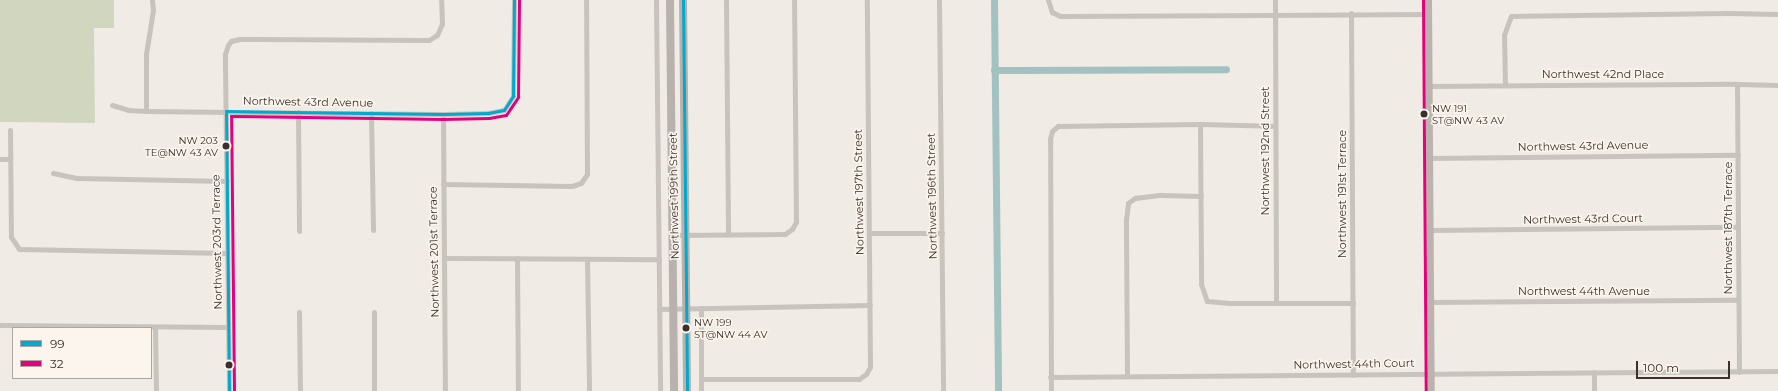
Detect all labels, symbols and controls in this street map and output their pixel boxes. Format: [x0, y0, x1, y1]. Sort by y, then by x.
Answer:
street label: Northwest 42nd Place [1542, 67, 1664, 81]
street label: Northwest 192nd Street [1258, 86, 1272, 216]
street label: Northwest 43rd Avenue [243, 94, 373, 110]
place label: NW 191 ST@NW 43 AV [1432, 102, 1504, 126]
marker: NW 191 ST@NW 43 AV [1419, 109, 1429, 119]
street label: Northwest 197th Street [851, 129, 867, 255]
street label: Northwest 191st Terrace [1335, 130, 1349, 258]
street label: Northwest 199th Street [666, 133, 682, 259]
street label: Northwest 196th Street [924, 133, 940, 259]
place label: NW 203 TE@NW 43 AV [145, 134, 218, 158]
street label: Northwest 43rd Avenue [1518, 138, 1648, 154]
marker: NW 203 TE@NW 43 AV [221, 141, 231, 151]
street label: Northwest 187th Terrace [1721, 161, 1735, 295]
street label: Northwest 203rd Terrace [209, 174, 225, 310]
street label: Northwest 201st Terrace [426, 186, 442, 318]
street label: Northwest 43rd Court [1523, 211, 1643, 227]
street label: Northwest 44th Avenue [1518, 284, 1650, 298]
place label: NW 199 ST@NW 44 AV [694, 316, 767, 340]
marker: NW 199 ST@NW 44 AV [681, 323, 691, 333]
legend [12, 327, 152, 379]
text: 99 [50, 336, 65, 351]
scale bar [1638, 353, 1732, 379]
text: 32 [50, 356, 64, 371]
street label: Northwest 44th Court [1293, 356, 1415, 372]
unlabelled marker [224, 360, 234, 370]
text: 100 m [1643, 360, 1679, 375]

